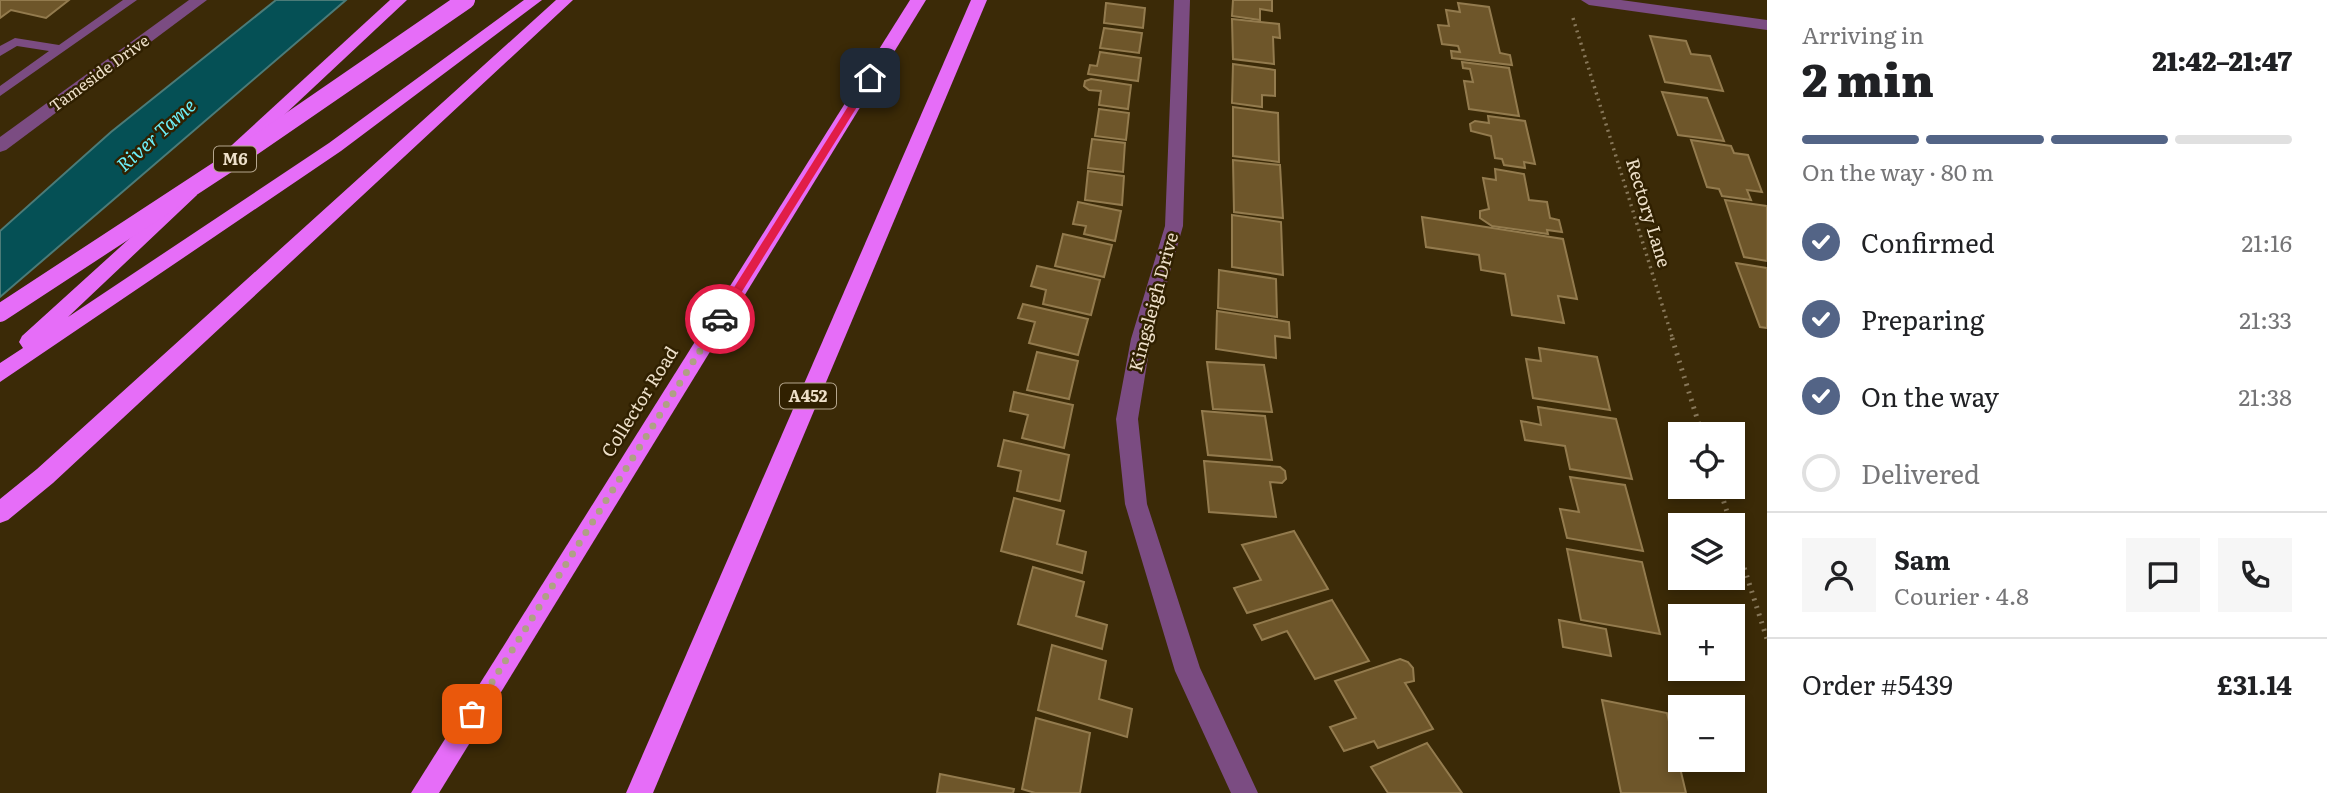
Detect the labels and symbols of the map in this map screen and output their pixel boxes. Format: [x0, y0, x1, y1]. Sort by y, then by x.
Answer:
street label: Tameside Drive [43, 28, 153, 117]
pin [840, 48, 900, 108]
water label: River Tame [110, 91, 201, 177]
road number: M6 [214, 146, 256, 172]
street label: Rectory Lane [1620, 155, 1679, 271]
street label: Kingsleigh Drive [1121, 229, 1184, 374]
courier [685, 284, 755, 354]
street label: Collector Road [594, 340, 684, 462]
road number: A452 [780, 384, 836, 408]
pin [442, 684, 502, 744]

